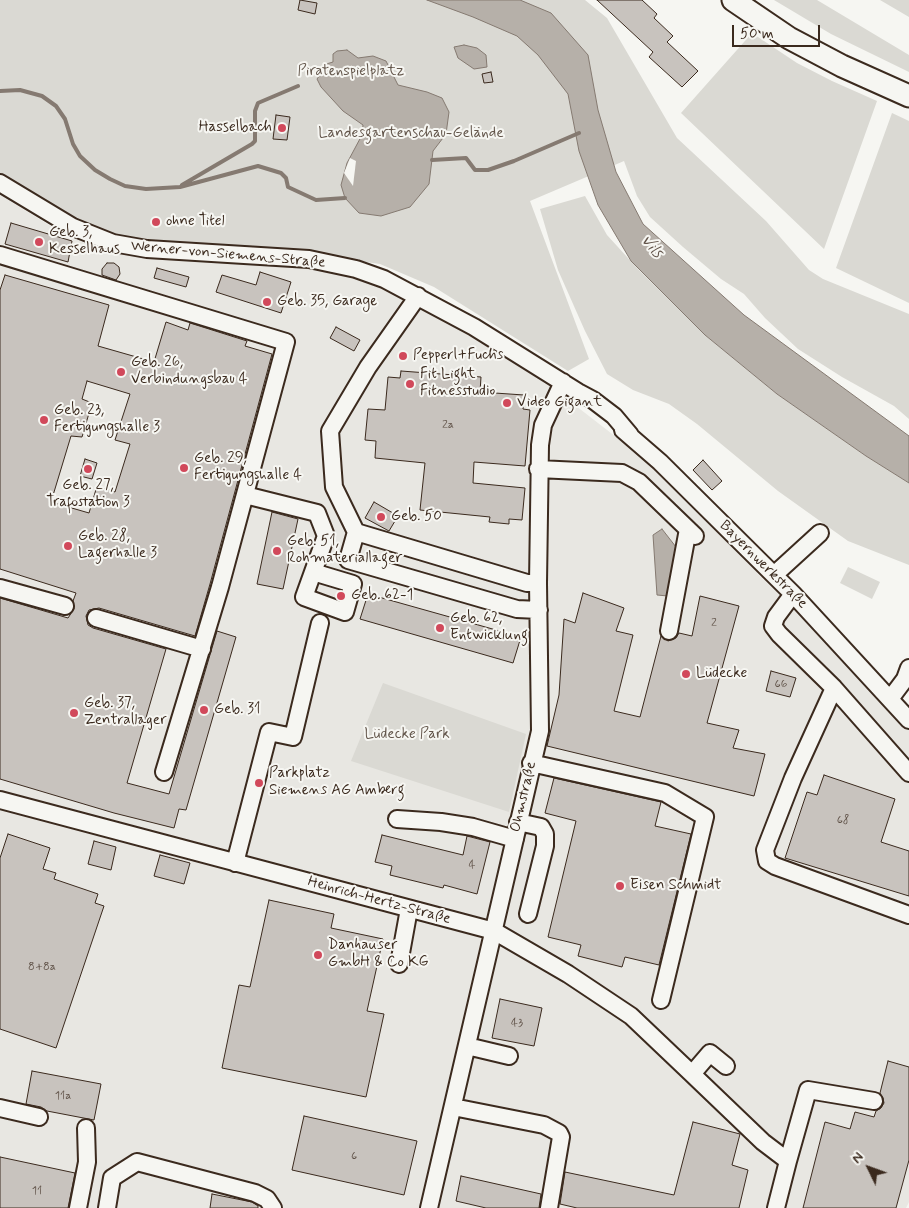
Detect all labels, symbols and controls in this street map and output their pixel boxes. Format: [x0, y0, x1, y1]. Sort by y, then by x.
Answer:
scale bar [734, 15, 822, 47]
text: 50 m [740, 24, 774, 44]
park label: Piratenspielplatz [298, 63, 404, 81]
place label: Hasselbach [199, 119, 272, 137]
marker: Hasselbach [276, 122, 288, 134]
park label: Landesgartenschau-Gelände [318, 125, 504, 143]
place label: ohne Titel [166, 213, 224, 231]
marker: ohne Titel [150, 216, 162, 228]
place label: Geb. 3, Kesselhaus [49, 224, 120, 259]
water label: Vils [636, 232, 666, 262]
marker: Geb. 3, Kesselhaus [33, 236, 45, 248]
street label: Werner-von-Siemens-Straße [130, 238, 326, 272]
place label: Geb. 35, Garage [277, 293, 377, 311]
marker: Geb. 35, Garage [261, 296, 273, 308]
place label: Pepperl+Fuchs [413, 347, 503, 365]
marker: Pepperl+Fuchs [397, 350, 409, 362]
place label: Geb. 26, Verbindungsbau 4 [131, 354, 247, 389]
marker: Geb. 26, Verbindungsbau 4 [115, 366, 127, 378]
place label: Fit Light Fitnesstudio [420, 366, 495, 401]
marker: Fit Light Fitnesstudio [404, 378, 416, 390]
place label: Video Gigant [517, 394, 602, 412]
marker: Video Gigant [501, 397, 513, 409]
place label: Geb. 23, Fertigungshalle 3 [54, 402, 160, 437]
marker: Geb. 23, Fertigungshalle 3 [38, 414, 50, 426]
house number: 2a [442, 418, 454, 432]
place label: Geb. 29, Fertigungshalle 4 [194, 450, 302, 485]
marker: Geb. 29, Fertigungshalle 4 [178, 462, 190, 474]
marker: Geb. 27, Trafostation 3 [82, 463, 94, 475]
place label: Geb. 27, Trafostation 3 [46, 477, 130, 512]
place label: Geb. 50 [391, 508, 442, 526]
marker: Geb. 50 [375, 511, 387, 523]
street label: Bayernwerkstraße [715, 517, 811, 613]
place label: Geb. 28, Lagerhalle 3 [78, 528, 157, 563]
place label: Geb. 51, Rohmateriallager [287, 533, 402, 568]
marker: Geb. 28, Lagerhalle 3 [62, 540, 74, 552]
marker: Geb. 51, Rohmateriallager [271, 545, 283, 557]
place label: Geb. 62-1 [351, 587, 413, 605]
marker: Geb. 62-1 [335, 590, 347, 602]
place label: Geb. 62, Entwicklung [450, 610, 528, 645]
house number: 2 [711, 616, 717, 630]
marker: Geb. 62, Entwicklung [434, 622, 446, 634]
place label: Lüdecke [696, 665, 747, 683]
marker: Lüdecke [680, 668, 692, 680]
house number: 66 [775, 677, 787, 691]
place label: Geb. 37, Zentrallager [84, 695, 166, 730]
place label: Geb. 31 [214, 701, 261, 719]
marker: Geb. 31 [198, 704, 210, 716]
marker: Geb. 37, Zentrallager [68, 707, 80, 719]
park label: Lüdecke Park [364, 726, 450, 744]
street label: Ohmstraße [507, 760, 541, 834]
place label: Parkplatz Siemens AG Amberg [269, 765, 405, 800]
marker: Parkplatz Siemens AG Amberg [253, 777, 265, 789]
house number: 68 [837, 813, 849, 827]
house number: 4 [469, 858, 475, 872]
street label: Heinrich-Hertz-Straße [306, 873, 452, 929]
place label: Eisen Schmidt [630, 877, 721, 895]
marker: Eisen Schmidt [614, 880, 626, 892]
place label: Danhauser GmbH & Co KG [328, 937, 428, 972]
marker: Danhauser GmbH & Co KG [312, 949, 324, 961]
house number: 8+8a [28, 960, 56, 974]
house number: 43 [511, 1016, 523, 1030]
house number: 11a [55, 1089, 71, 1103]
north arrow [844, 1143, 894, 1193]
text: N [848, 1148, 868, 1167]
house number: 6 [351, 1149, 357, 1163]
house number: 11 [32, 1184, 42, 1198]

